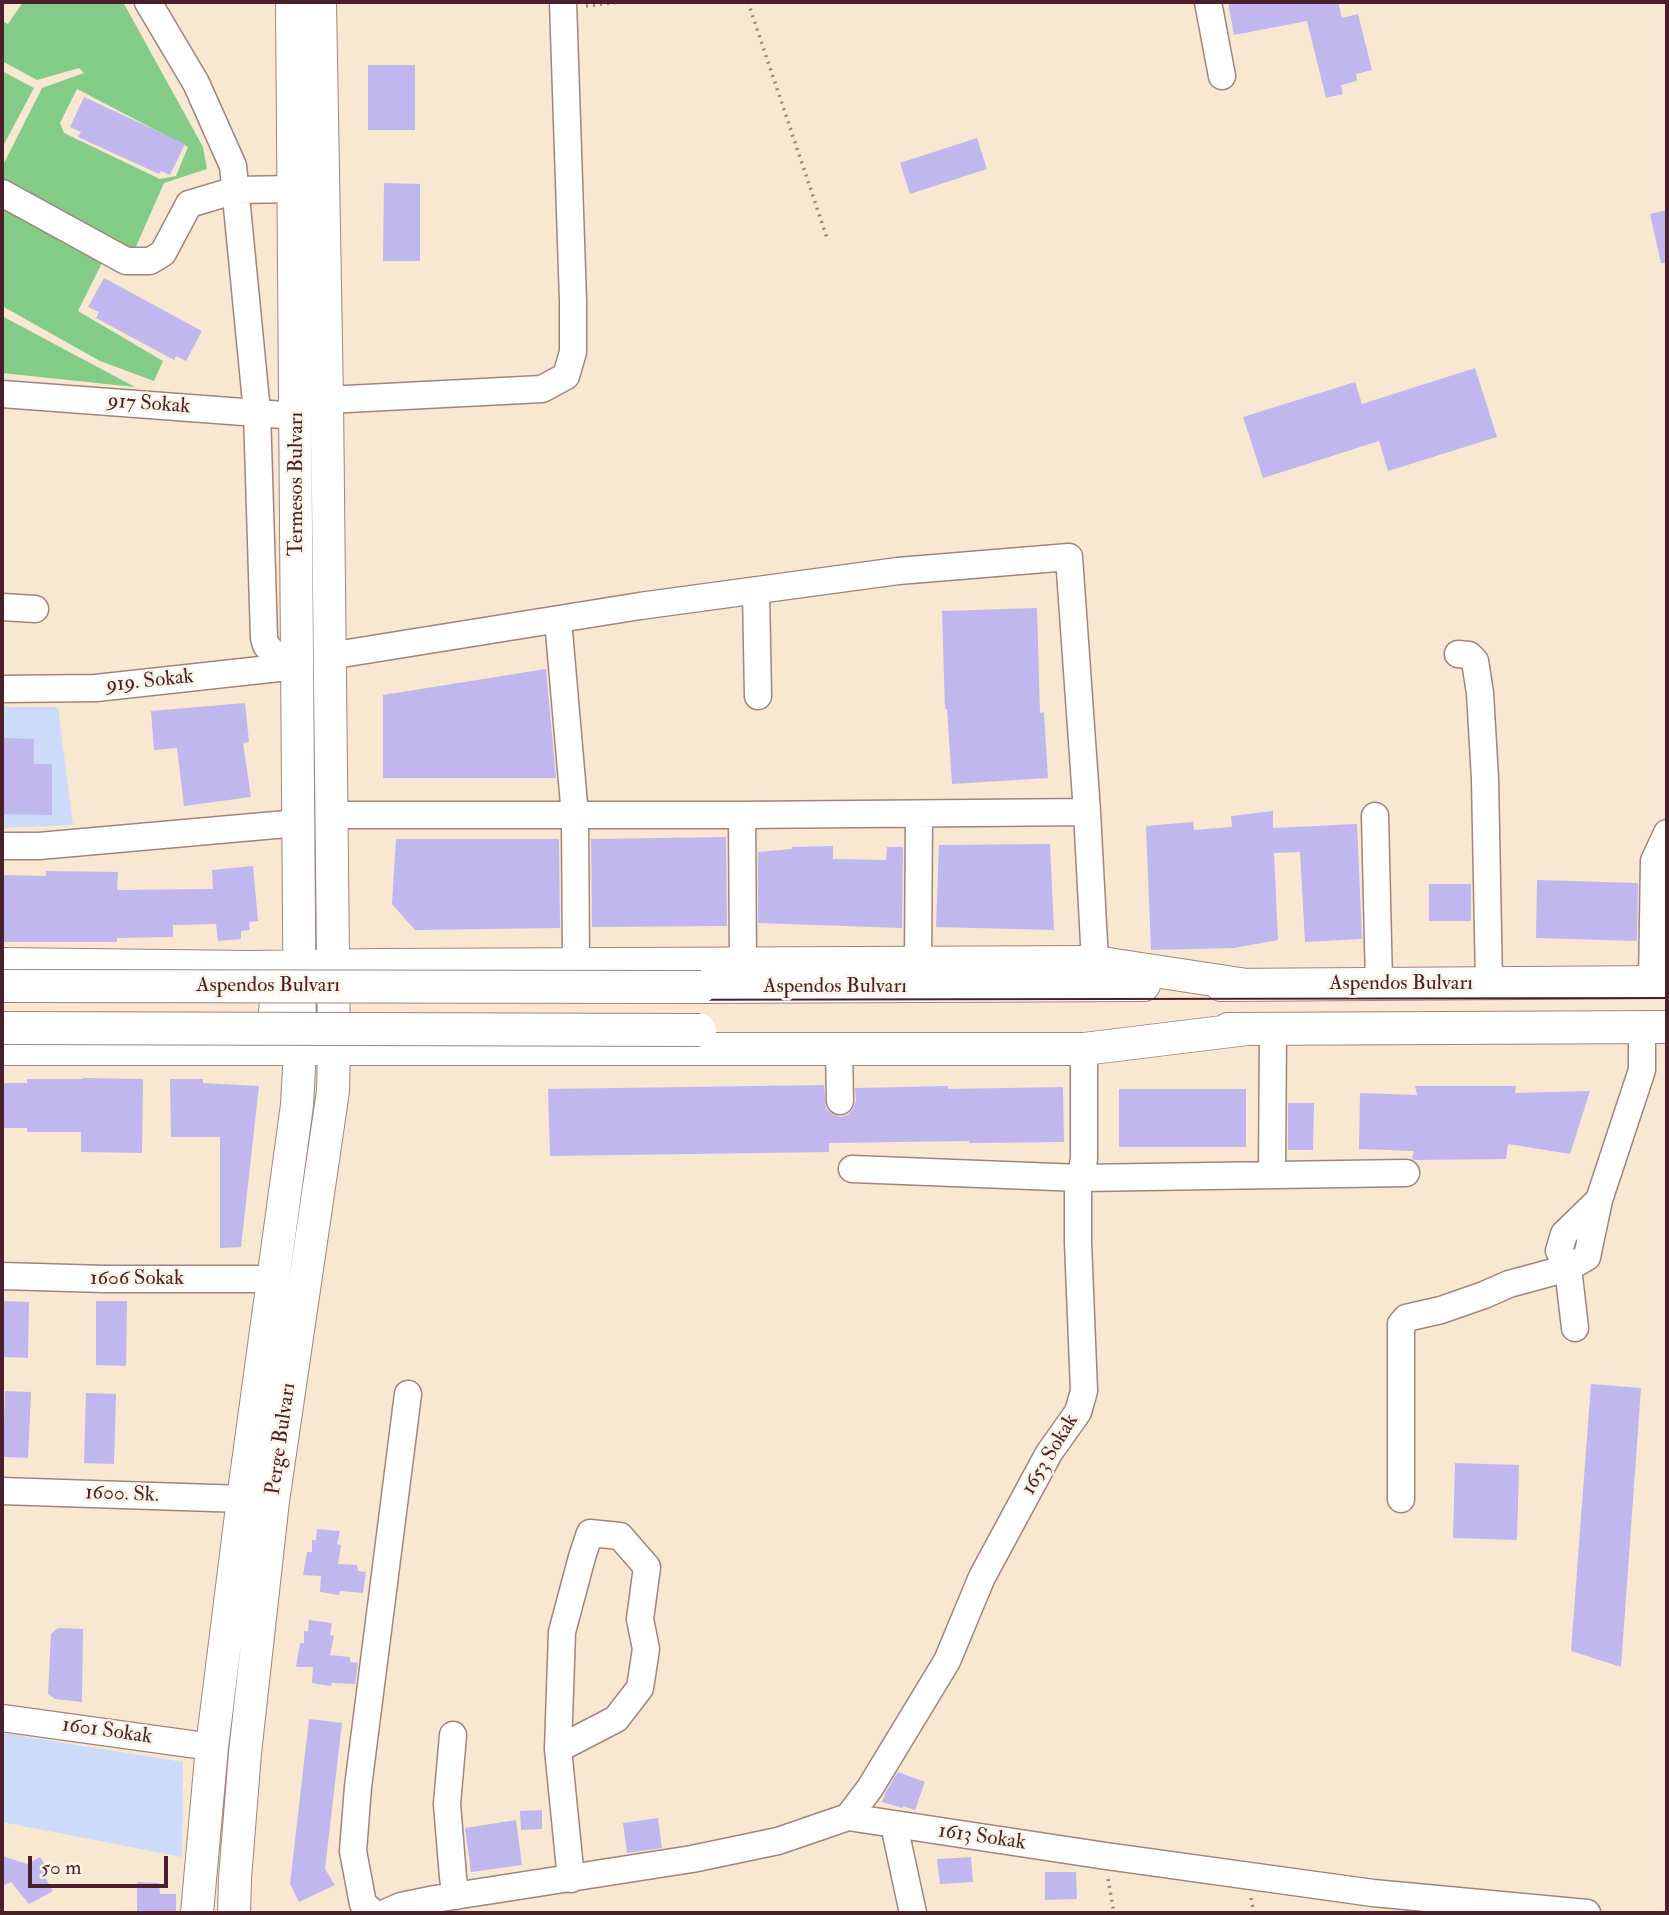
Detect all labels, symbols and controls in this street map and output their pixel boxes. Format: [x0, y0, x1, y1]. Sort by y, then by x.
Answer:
street label: 917 Sokak [107, 390, 191, 420]
street label: Termesos Bulvarı [284, 412, 310, 556]
street label: 919. Sokak [105, 665, 195, 699]
street label: Aspendos Bulvarı [1329, 971, 1473, 997]
street label: Aspendos Bulvarı [196, 973, 340, 999]
street label: Aspendos Bulvarı [763, 974, 907, 1000]
street label: 1606 Sokak [90, 1266, 184, 1292]
street label: Perge Bulvarı [262, 1381, 302, 1497]
street label: 1653 Sokak [1017, 1410, 1085, 1500]
street label: 1600. Sk. [85, 1481, 159, 1509]
street label: 1601 Sokak [60, 1713, 154, 1751]
street label: 1613 Sokak [937, 1819, 1027, 1857]
scale bar [32, 1842, 172, 1886]
text: 50 m [41, 1854, 82, 1881]

